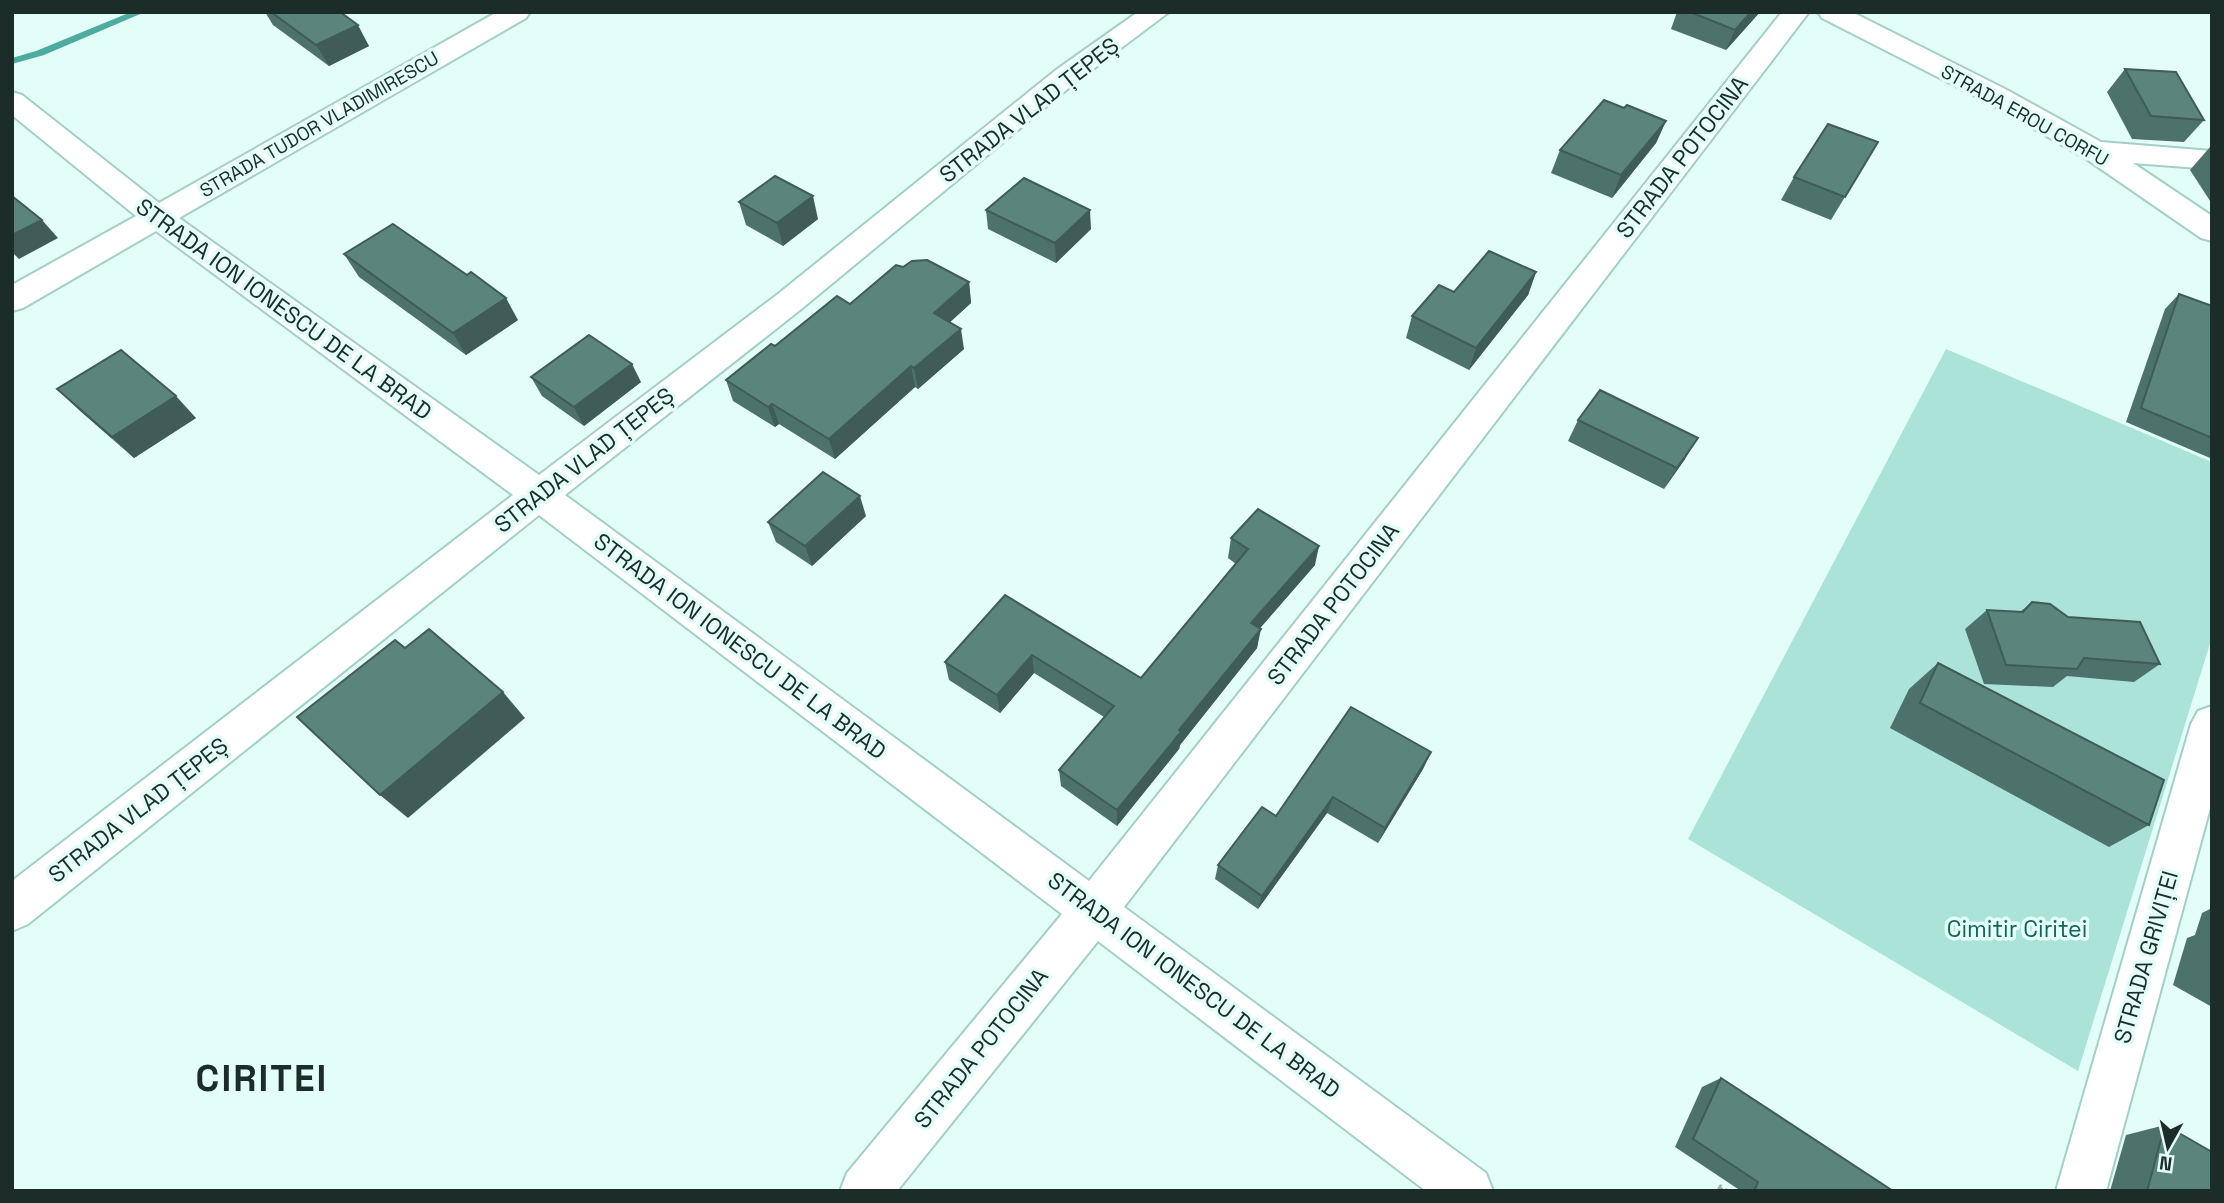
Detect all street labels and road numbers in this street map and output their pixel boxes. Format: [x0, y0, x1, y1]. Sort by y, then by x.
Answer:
street label: STRADA VLAD ȚEPEȘ [933, 30, 1125, 190]
street label: STRADA TUDOR VLADIMIRESCU [195, 46, 443, 203]
street label: STRADA EROU CORFU [1936, 59, 2113, 172]
street label: STRADA POTOCINA [1609, 70, 1755, 244]
street label: STRADA ION IONESCU DE LA BRAD [130, 191, 438, 427]
street label: STRADA VLAD ȚEPEȘ [488, 380, 680, 540]
street label: STRADA POTOCINA [1260, 517, 1406, 691]
street label: STRADA ION IONESCU DE LA BRAD [588, 526, 892, 766]
street label: STRADA VLAD ȚEPEȘ [42, 730, 234, 890]
street label: STRADA ION IONESCU DE LA BRAD [1042, 865, 1346, 1105]
street label: STRADA GRIVIȚEI [2107, 867, 2185, 1047]
street label: STRADA POTOCINA [907, 962, 1055, 1134]

